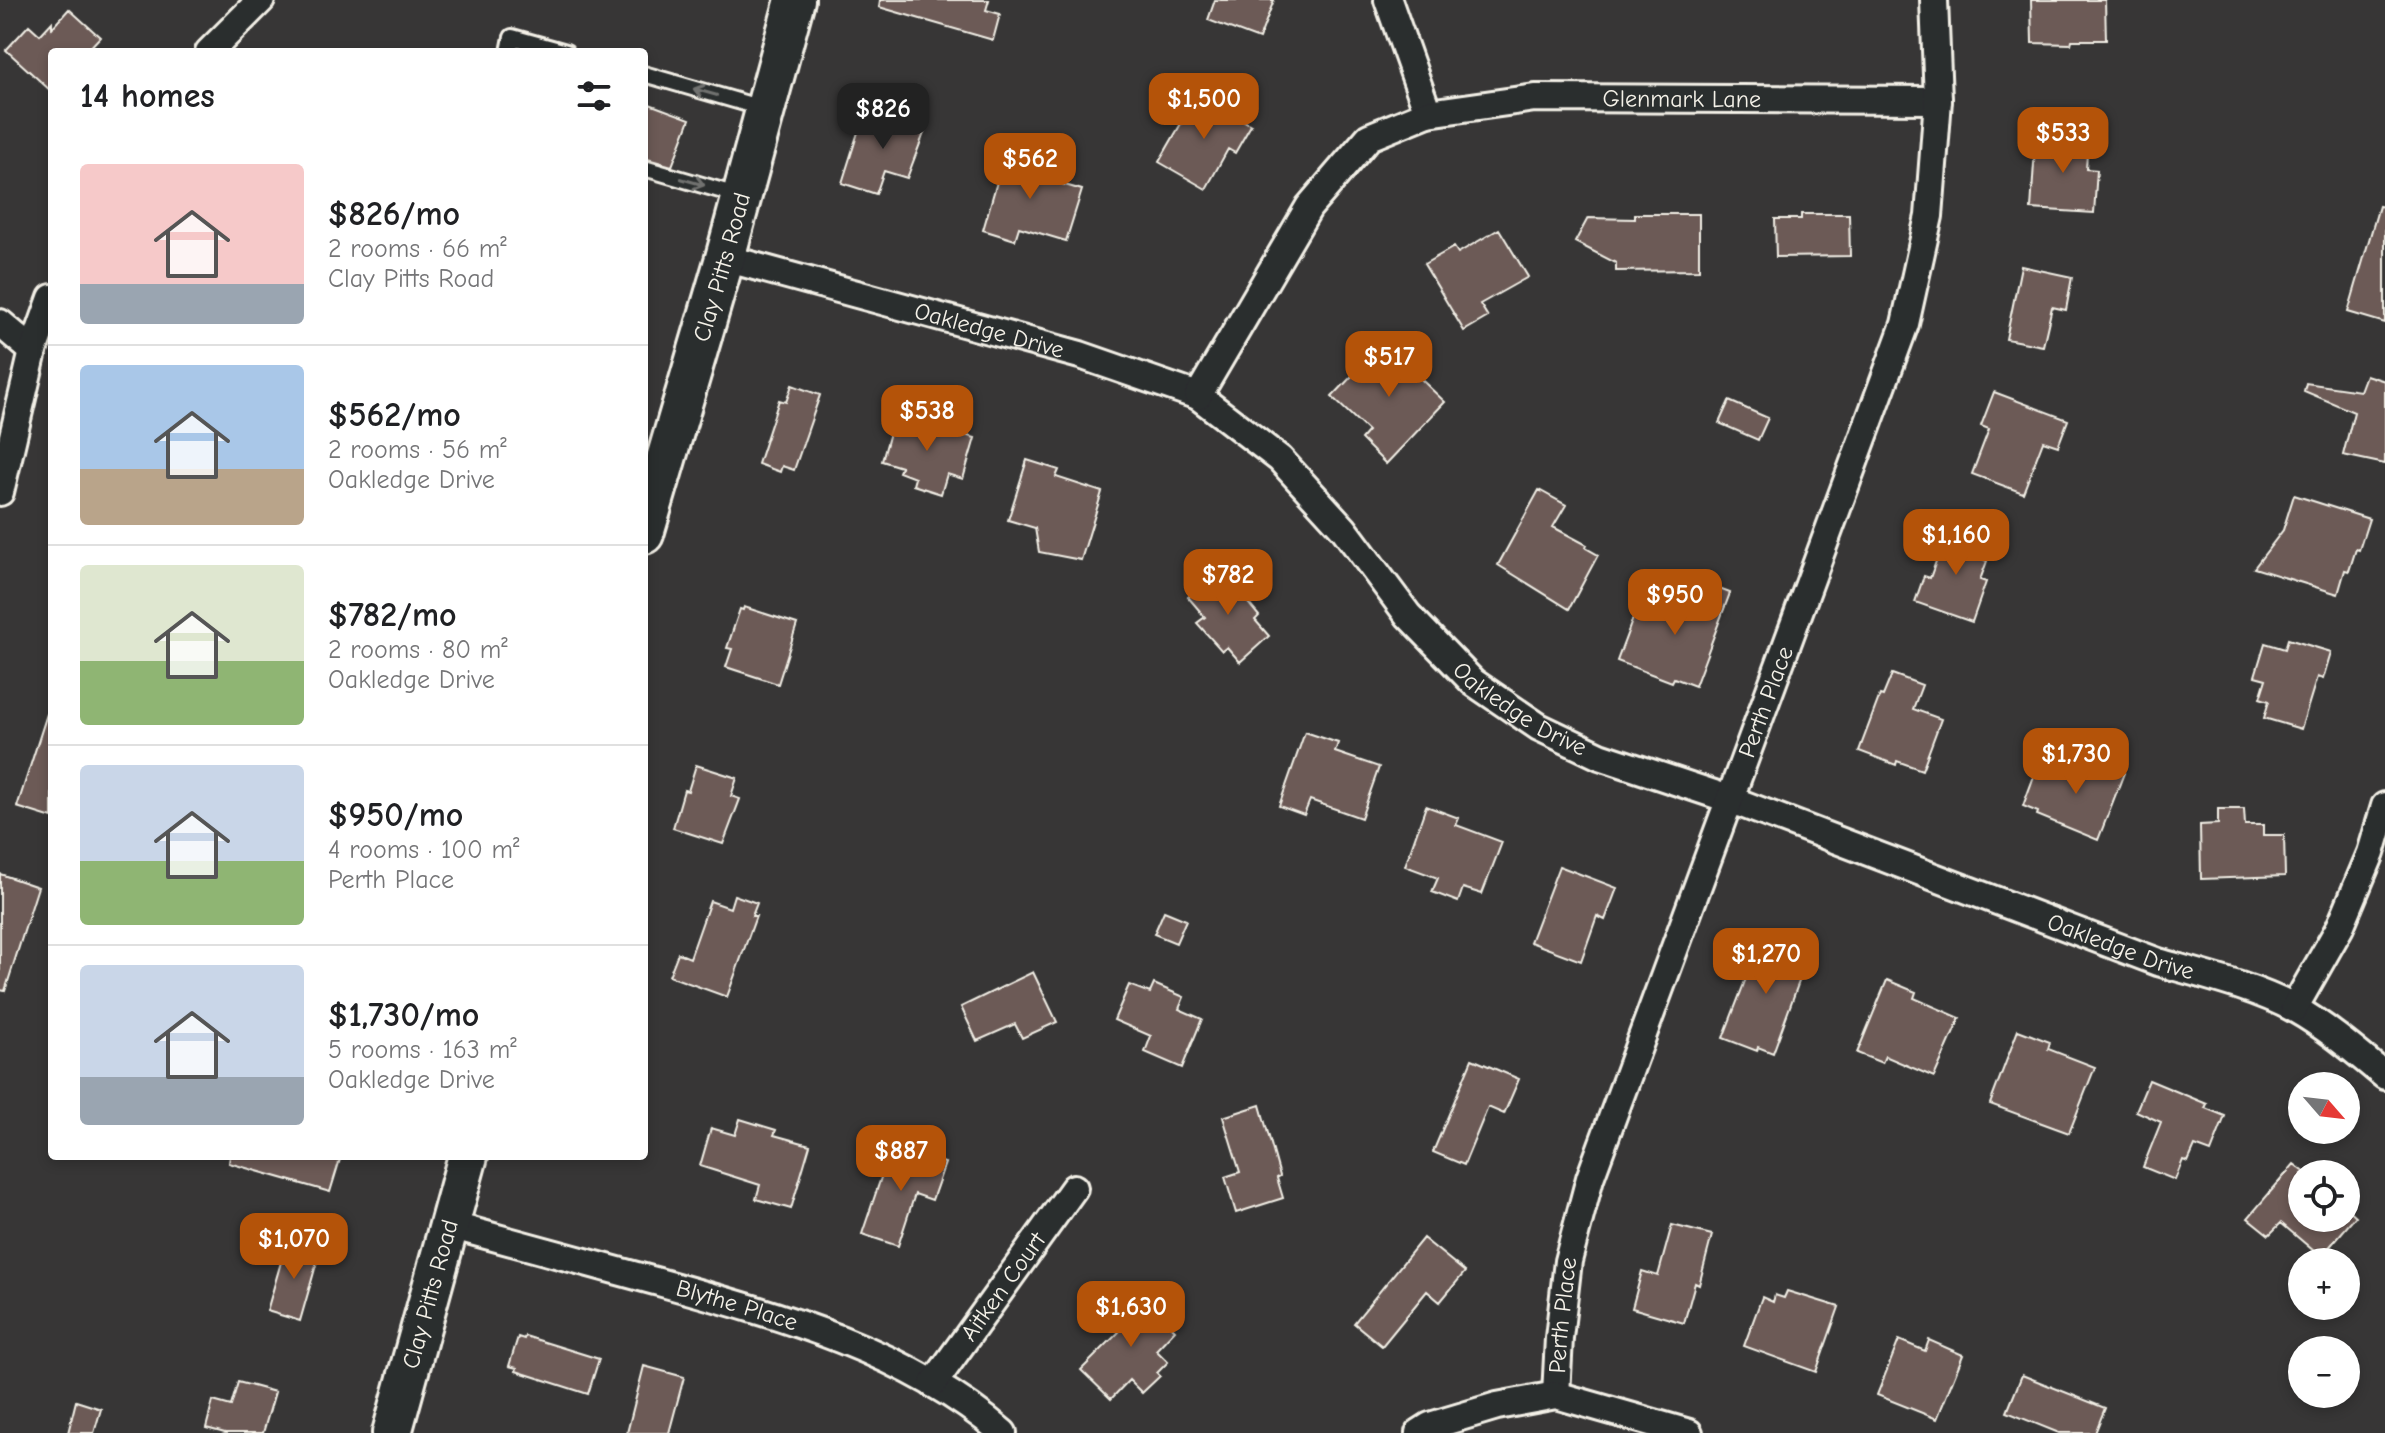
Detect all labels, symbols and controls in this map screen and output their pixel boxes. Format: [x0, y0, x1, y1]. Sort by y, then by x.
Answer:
pin: $1,500 [1139, 73, 1269, 141]
icon: filters [572, 74, 616, 118]
text: 14 homes [80, 76, 215, 116]
one-way arrow [692, 83, 718, 98]
pin: $826 [836, 83, 930, 151]
text: $1,500 [1167, 84, 1241, 114]
street label: Glenmark Lane [1603, 84, 1761, 113]
text: $826 [855, 94, 911, 124]
pin: $533 [2016, 107, 2110, 175]
text: $533 [2035, 118, 2091, 148]
pin: $562 [983, 133, 1077, 201]
text: $562 [1002, 144, 1058, 174]
one-way arrow [680, 176, 705, 190]
street label: Clay Pitts Road [687, 189, 756, 345]
text: $826/mo [328, 194, 460, 234]
icon: home [144, 196, 240, 292]
text: 2 rooms · 66 m² [328, 234, 507, 264]
text: Clay Pitts Road [328, 264, 494, 294]
street label: Oakledge Drive [911, 296, 1067, 364]
pin: $517 [1342, 331, 1436, 399]
text: $517 [1363, 342, 1415, 372]
pin: $538 [880, 385, 974, 453]
text: $562/mo [328, 395, 461, 435]
text: $538 [899, 396, 955, 426]
icon: home [144, 397, 240, 493]
text: 2 rooms · 56 m² [328, 435, 507, 465]
text: Oakledge Drive [328, 465, 495, 495]
pin: $1,160 [1891, 509, 2021, 577]
text: $1,160 [1921, 520, 1991, 550]
pin: $782 [1181, 549, 1275, 617]
text: $782 [1202, 560, 1254, 590]
pin: $950 [1628, 569, 1722, 637]
text: $950 [1646, 580, 1704, 610]
text: $782/mo [328, 595, 457, 635]
icon: home [144, 597, 240, 693]
text: 2 rooms · 80 m² [328, 635, 508, 665]
street label: Perth Place [1732, 642, 1799, 761]
street label: Oakledge Drive [1447, 656, 1591, 762]
text: Oakledge Drive [328, 665, 495, 695]
pin: $1,730 [2011, 728, 2141, 796]
text: $1,730 [2041, 739, 2111, 769]
text: $950/mo [328, 795, 463, 835]
icon: home [144, 797, 240, 893]
text: 4 rooms · 100 m² [328, 835, 520, 865]
text: Perth Place [328, 865, 454, 895]
street label: Oakledge Drive [2044, 907, 2197, 985]
pin: $1,270 [1701, 928, 1831, 996]
text: $1,270 [1731, 939, 1801, 969]
text: $1,730/mo [328, 995, 479, 1035]
icon: home [144, 997, 240, 1093]
text: 5 rooms · 163 m² [328, 1035, 517, 1065]
text: Oakledge Drive [328, 1065, 495, 1095]
north arrow [2288, 1072, 2360, 1144]
map controls [2288, 1072, 2360, 1408]
pin: $887 [854, 1125, 948, 1193]
text: $887 [874, 1136, 928, 1166]
button: locate [2288, 1160, 2360, 1232]
pin: $1,070 [229, 1213, 359, 1281]
street label: Clay Pitts Road [396, 1216, 464, 1372]
text: $1,070 [258, 1224, 330, 1254]
street label: Aitken Court [955, 1226, 1052, 1346]
button: + [2288, 1248, 2360, 1320]
street label: Perth Place [1543, 1256, 1582, 1374]
street label: Blythe Place [673, 1274, 801, 1337]
pin: $1,630 [1066, 1281, 1196, 1349]
text: $1,630 [1095, 1292, 1167, 1322]
button: − [2288, 1336, 2360, 1408]

